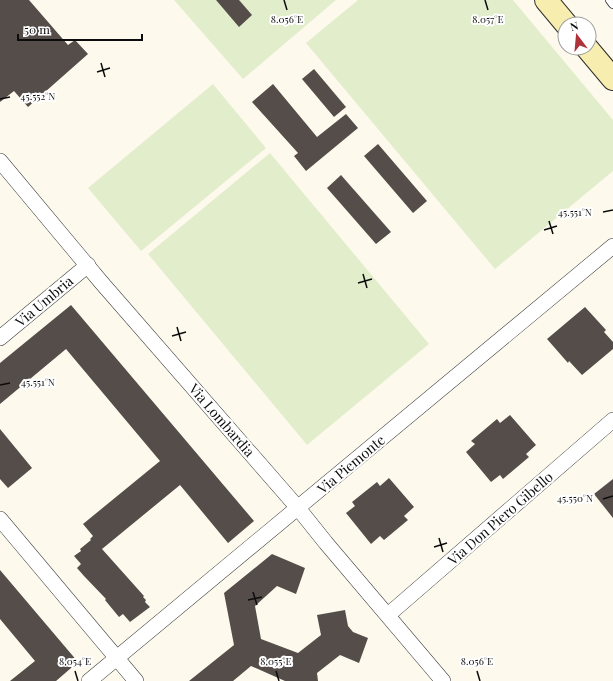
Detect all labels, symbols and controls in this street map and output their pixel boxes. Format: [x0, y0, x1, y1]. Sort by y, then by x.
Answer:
text: 8.056°E [271, 12, 303, 26]
text: 8.057°E [472, 12, 504, 26]
scale bar [18, 16, 142, 42]
north arrow [557, 16, 597, 56]
text: N [568, 18, 580, 34]
text: 50 m [24, 21, 50, 37]
text: 45.552°N [21, 89, 55, 103]
text: 45.551°N [558, 205, 592, 219]
street label: Via Umbria [10, 271, 77, 331]
text: 45.551°N [21, 375, 55, 389]
street label: Via Lombardia [184, 379, 259, 461]
street label: Via Piemonte [312, 430, 389, 499]
street label: Via Don Piero Gibello [443, 467, 557, 570]
text: 45.550°N [557, 491, 593, 505]
text: 8.054°E [59, 654, 91, 668]
text: 8.055°E [260, 654, 292, 668]
text: 8.056°E [461, 654, 493, 668]

